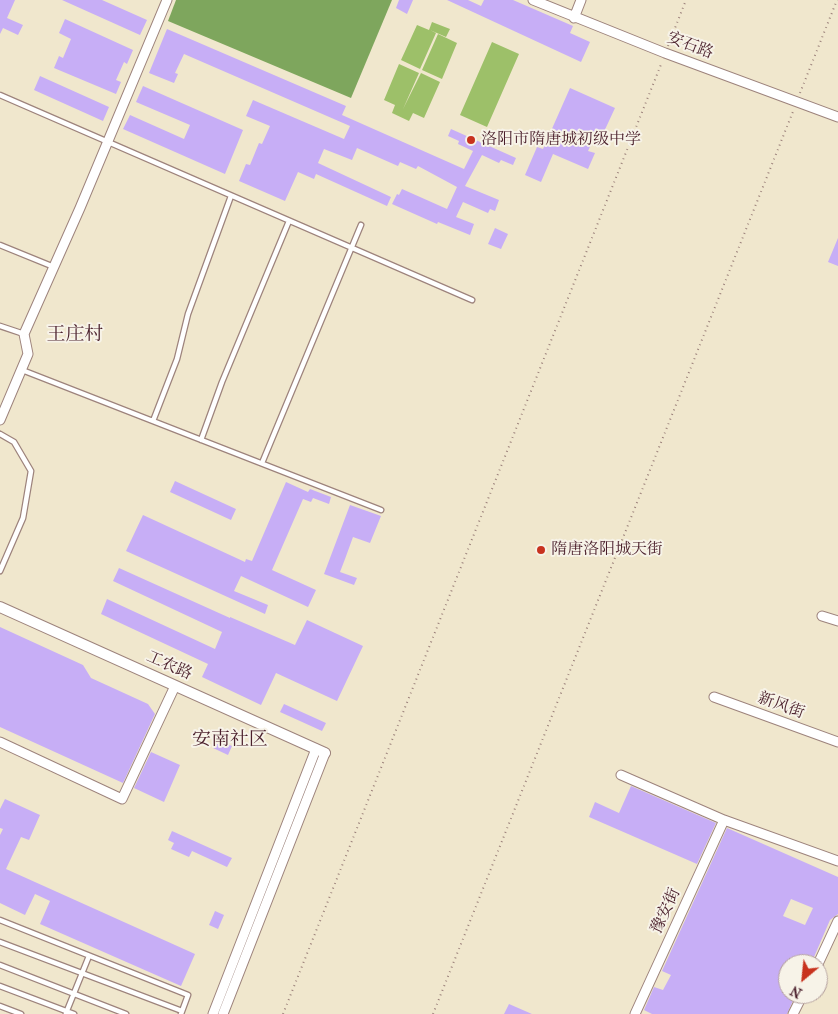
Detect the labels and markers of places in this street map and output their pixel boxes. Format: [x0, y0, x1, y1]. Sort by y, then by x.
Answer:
place label: 洛阳市隋唐城初级中学 [481, 130, 641, 150]
marker: 洛阳市隋唐城初级中学 [465, 134, 477, 146]
place label: 隋唐洛阳城天街 [551, 540, 663, 560]
marker: 隋唐洛阳城天街 [535, 544, 547, 556]

